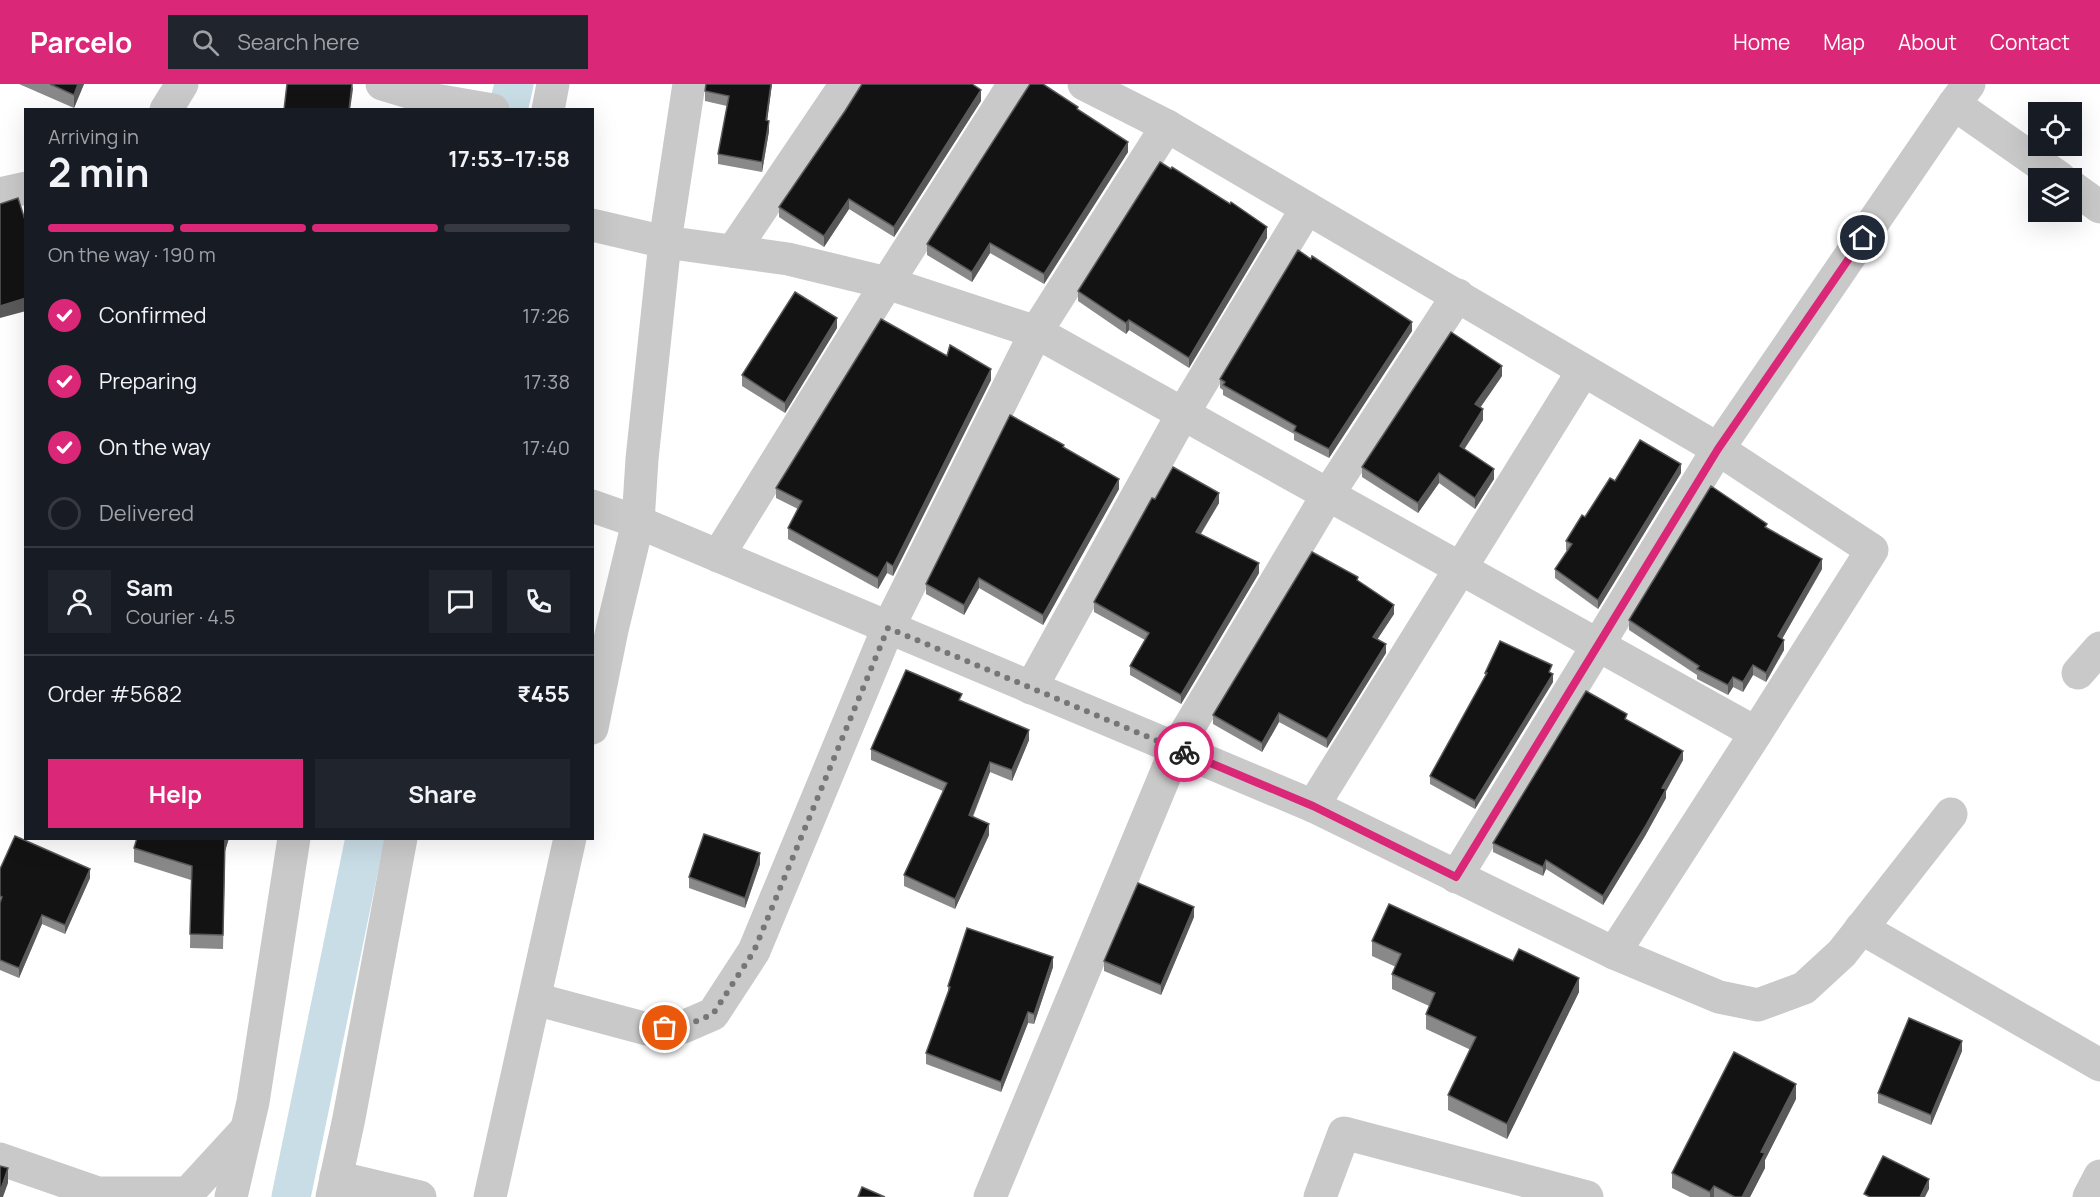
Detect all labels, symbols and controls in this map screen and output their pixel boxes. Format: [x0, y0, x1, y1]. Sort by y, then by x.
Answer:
search box [168, 15, 588, 69]
text: Parcelo [30, 23, 132, 61]
icon: search [189, 26, 222, 59]
text: Search here [237, 27, 360, 57]
text: Home [1733, 28, 1790, 56]
text: Map [1823, 28, 1865, 56]
text: About [1898, 28, 1957, 56]
text: Contact [1990, 28, 2070, 56]
map controls [2028, 102, 2082, 222]
button: locate [2028, 102, 2082, 156]
text: Arriving in [48, 123, 139, 150]
text: 17:53–17:58 [448, 144, 570, 174]
text: 2 min [48, 145, 149, 199]
button: layers [2028, 168, 2082, 222]
pin [1837, 212, 1888, 263]
icon: home [1846, 221, 1879, 254]
text: On the way · 190 m [48, 241, 216, 268]
icon: check [48, 299, 81, 332]
text: Confirmed [99, 300, 207, 330]
text: 17:26 [522, 302, 570, 329]
icon: check [48, 365, 81, 398]
text: Preparing [99, 366, 197, 396]
text: 17:38 [524, 368, 570, 395]
icon: check [48, 431, 81, 464]
text: On the way [99, 432, 211, 462]
text: 17:40 [522, 434, 570, 461]
text: Delivered [99, 498, 194, 528]
button: person [48, 570, 111, 633]
button: chat [429, 570, 492, 633]
button: phone [507, 570, 570, 633]
text: Sam [126, 573, 173, 603]
text: Courier · 4.5 [126, 603, 235, 630]
text: Order #5682 [48, 679, 182, 709]
text: ₹455 [517, 679, 570, 709]
courier [1154, 722, 1214, 782]
icon: bike [1168, 736, 1201, 769]
button: Help [48, 759, 303, 828]
button: Share [315, 759, 570, 828]
pin [639, 1002, 690, 1053]
icon: bag [648, 1011, 681, 1044]

